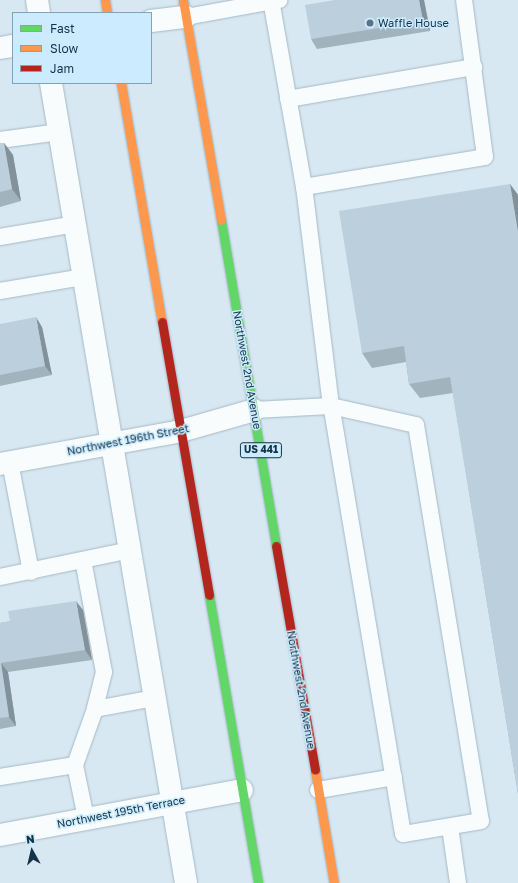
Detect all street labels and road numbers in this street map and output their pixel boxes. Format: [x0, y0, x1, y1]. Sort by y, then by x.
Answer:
street label: Northwest 2nd Avenue [230, 310, 264, 430]
street label: Northwest 196th Street [66, 422, 190, 458]
road number: US 441 [239, 442, 283, 458]
street label: Northwest 2nd Avenue [284, 630, 318, 750]
street label: Northwest 195th Terrace [56, 793, 186, 831]

